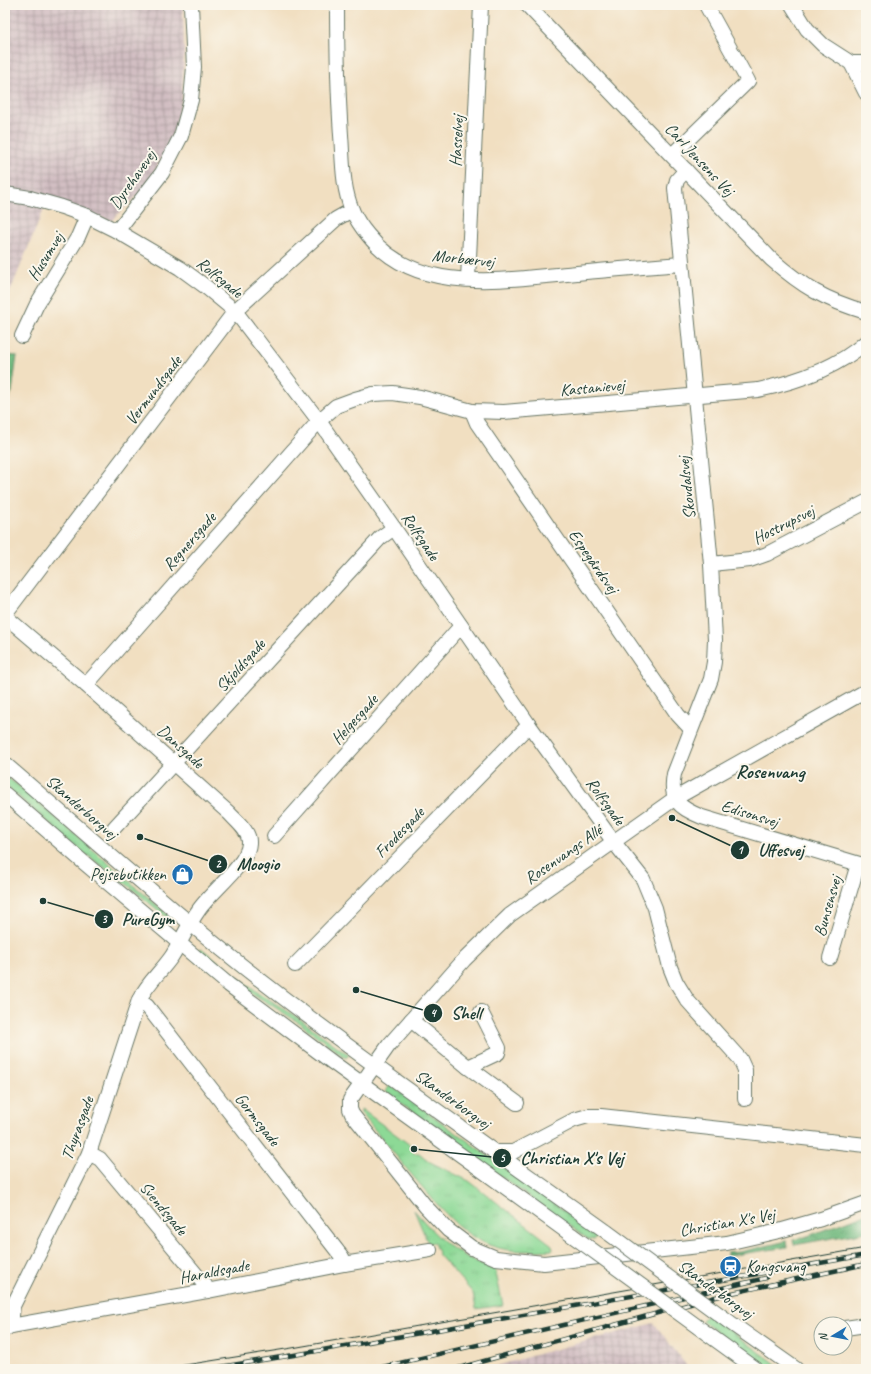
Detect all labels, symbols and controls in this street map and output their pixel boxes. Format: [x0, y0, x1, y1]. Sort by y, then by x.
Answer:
street label: Hasselvej [445, 112, 468, 167]
street label: Carl Jensens Vej [660, 118, 741, 202]
street label: Dyrehavevej [104, 143, 162, 213]
street label: Husumvej [22, 226, 70, 284]
street label: Morbærvej [431, 245, 498, 272]
street label: Rolfsgade [192, 252, 248, 303]
street label: Vermundsgade [120, 350, 187, 429]
street label: Kastanievej [559, 374, 628, 401]
street label: Skovdalsvej [672, 453, 700, 520]
street label: Hostrupsvej [749, 499, 820, 549]
street label: Regnersgade [158, 507, 221, 575]
street label: Rolfsgade [397, 508, 445, 566]
street label: Espegårdsvej [564, 525, 625, 599]
street label: Skjoldsgade [211, 633, 271, 696]
street label: Helgesgade [326, 689, 383, 749]
street label: Dansgade [153, 720, 210, 774]
district label: Rosenvang [736, 760, 806, 784]
street label: Skanderborgvej [41, 771, 124, 846]
street label: Rolfsgade [581, 773, 631, 830]
street label: Edisonsvej [719, 795, 783, 833]
street label: Frodesgade [370, 801, 430, 862]
street label: Rosenvangs Allé [520, 819, 608, 889]
callout: Uffesvej [730, 835, 812, 865]
text: Uffesvej [758, 839, 806, 861]
text: 1 [737, 842, 744, 858]
callout: Moogio [208, 849, 287, 879]
text: Moogio [237, 853, 281, 875]
text: 2 [215, 856, 222, 872]
shop icon: Pejsebutikken [169, 861, 195, 887]
place label: Pejsebutikken [90, 864, 167, 885]
street label: Bunsensvej [809, 871, 847, 939]
callout: PureGym [94, 904, 183, 934]
text: PureGym [122, 908, 175, 930]
text: 3 [101, 911, 108, 927]
callout: Shell [423, 998, 489, 1028]
text: Shell [451, 1002, 485, 1024]
text: 4 [430, 1005, 437, 1021]
street label: Skanderborgvej [411, 1065, 497, 1135]
street label: Gormsgade [230, 1089, 286, 1151]
street label: Thyrasgade [56, 1092, 99, 1163]
callout: Christian X's Vej [492, 1143, 632, 1173]
text: Christian X's Vej [520, 1147, 626, 1169]
text: 5 [499, 1150, 506, 1166]
street label: Svendsgade [135, 1177, 193, 1241]
street label: Christian X's Vej [678, 1203, 779, 1241]
station icon: Kongsvang [717, 1253, 743, 1279]
street label: Haraldsgade [177, 1254, 252, 1289]
street label: Skanderborgvej [674, 1255, 760, 1325]
place label: Kongsvang [746, 1256, 806, 1277]
north arrow [813, 1316, 853, 1356]
text: N [815, 1331, 831, 1342]

